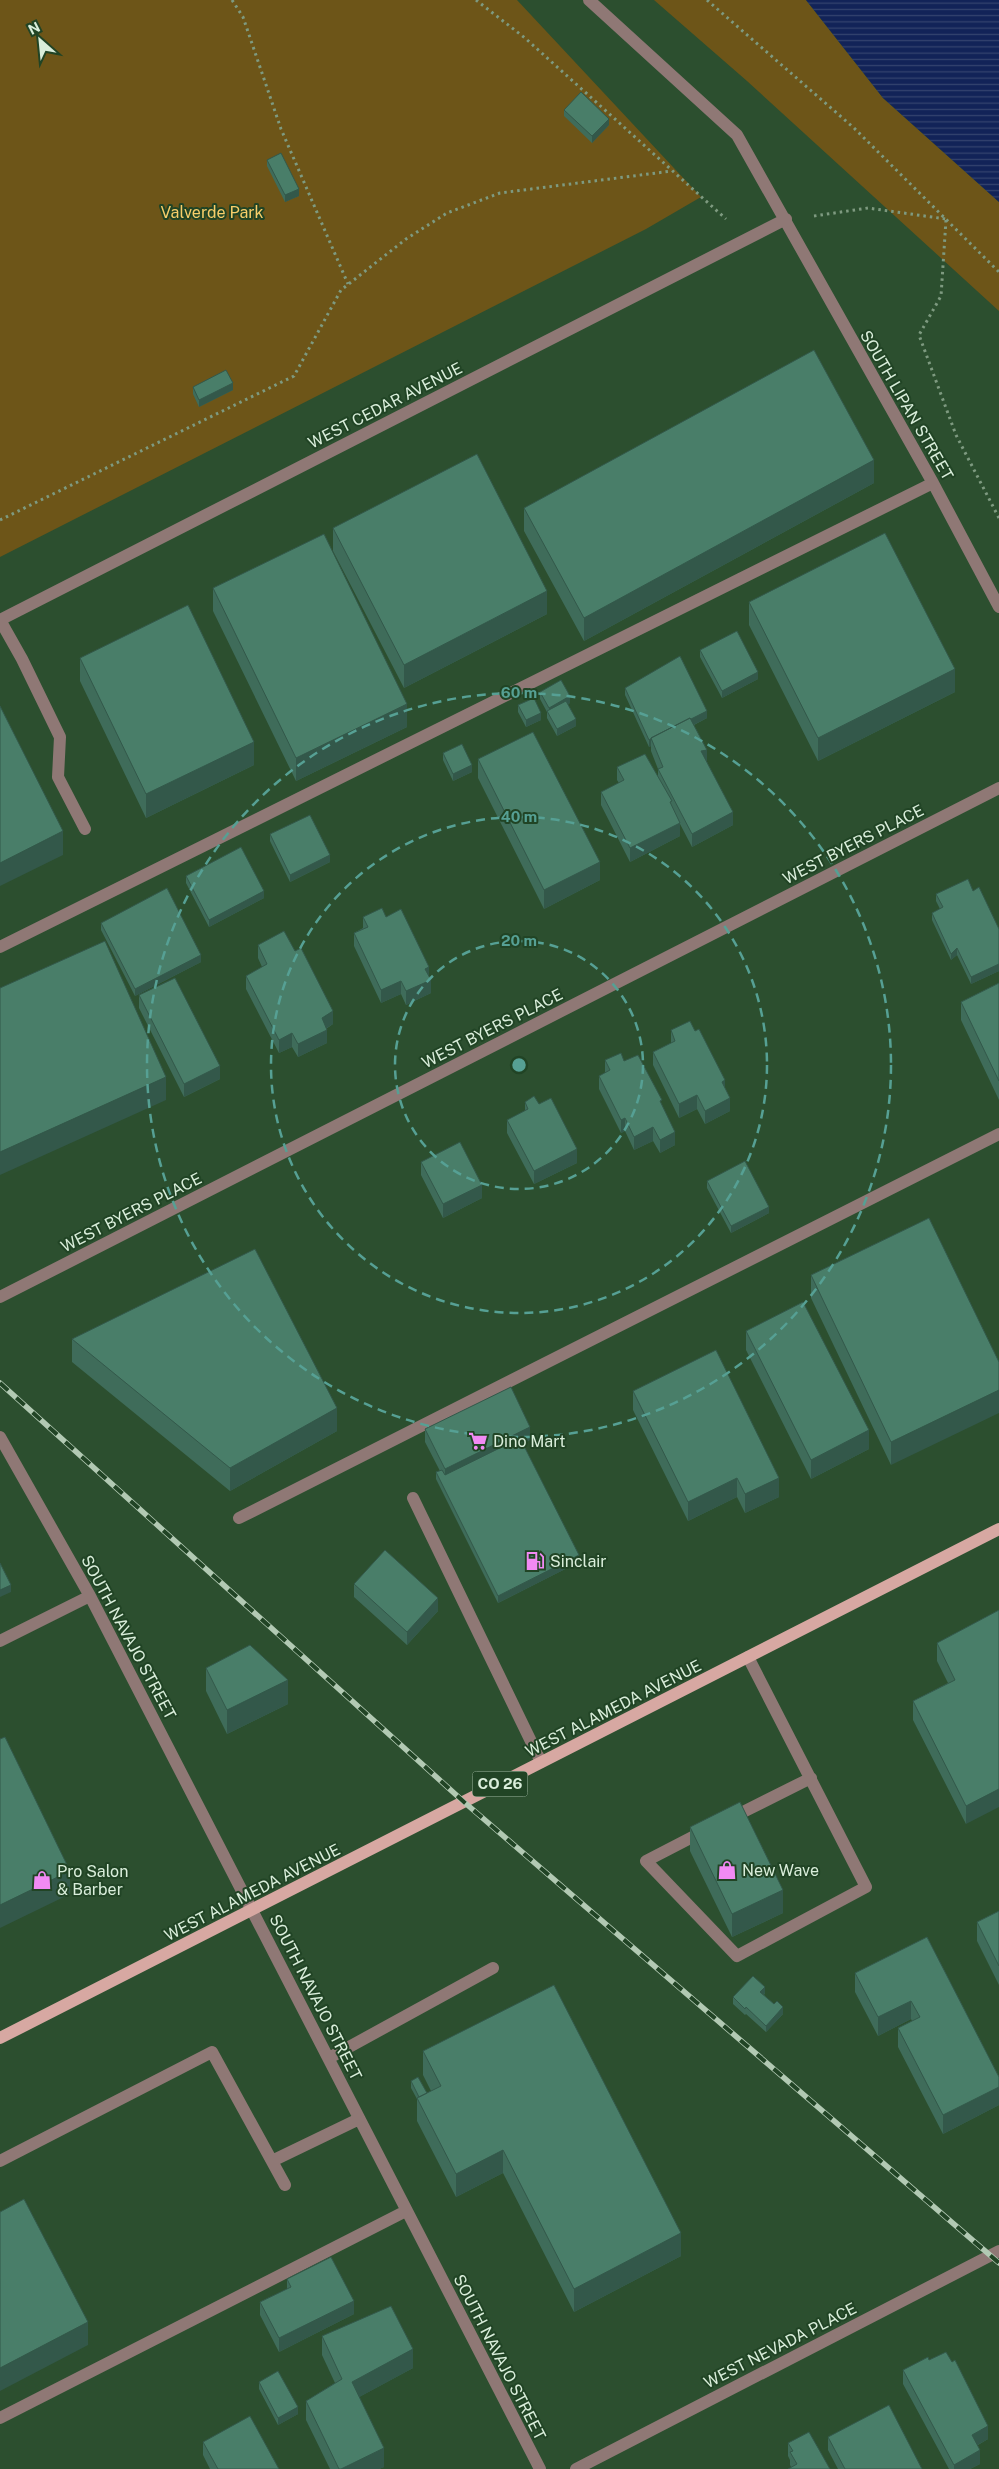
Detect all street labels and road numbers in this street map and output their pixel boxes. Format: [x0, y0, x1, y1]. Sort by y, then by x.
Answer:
street label: SOUTH LIPAN STREET [856, 327, 957, 484]
street label: WEST CEDAR AVENUE [305, 358, 465, 453]
street label: WEST BYERS PLACE [780, 801, 927, 888]
street label: WEST BYERS PLACE [419, 985, 566, 1072]
street label: WEST BYERS PLACE [58, 1169, 205, 1256]
street label: SOUTH NAVAJO STREET [77, 1552, 180, 1723]
street label: WEST ALAMEDA AVENUE [522, 1656, 704, 1761]
road number: CO 26 [472, 1772, 528, 1796]
street label: WEST ALAMEDA AVENUE [161, 1840, 343, 1945]
street label: SOUTH NAVAJO STREET [265, 1911, 366, 2084]
street label: SOUTH NAVAJO STREET [449, 2271, 550, 2444]
street label: WEST NEVADA PLACE [701, 2299, 860, 2392]

